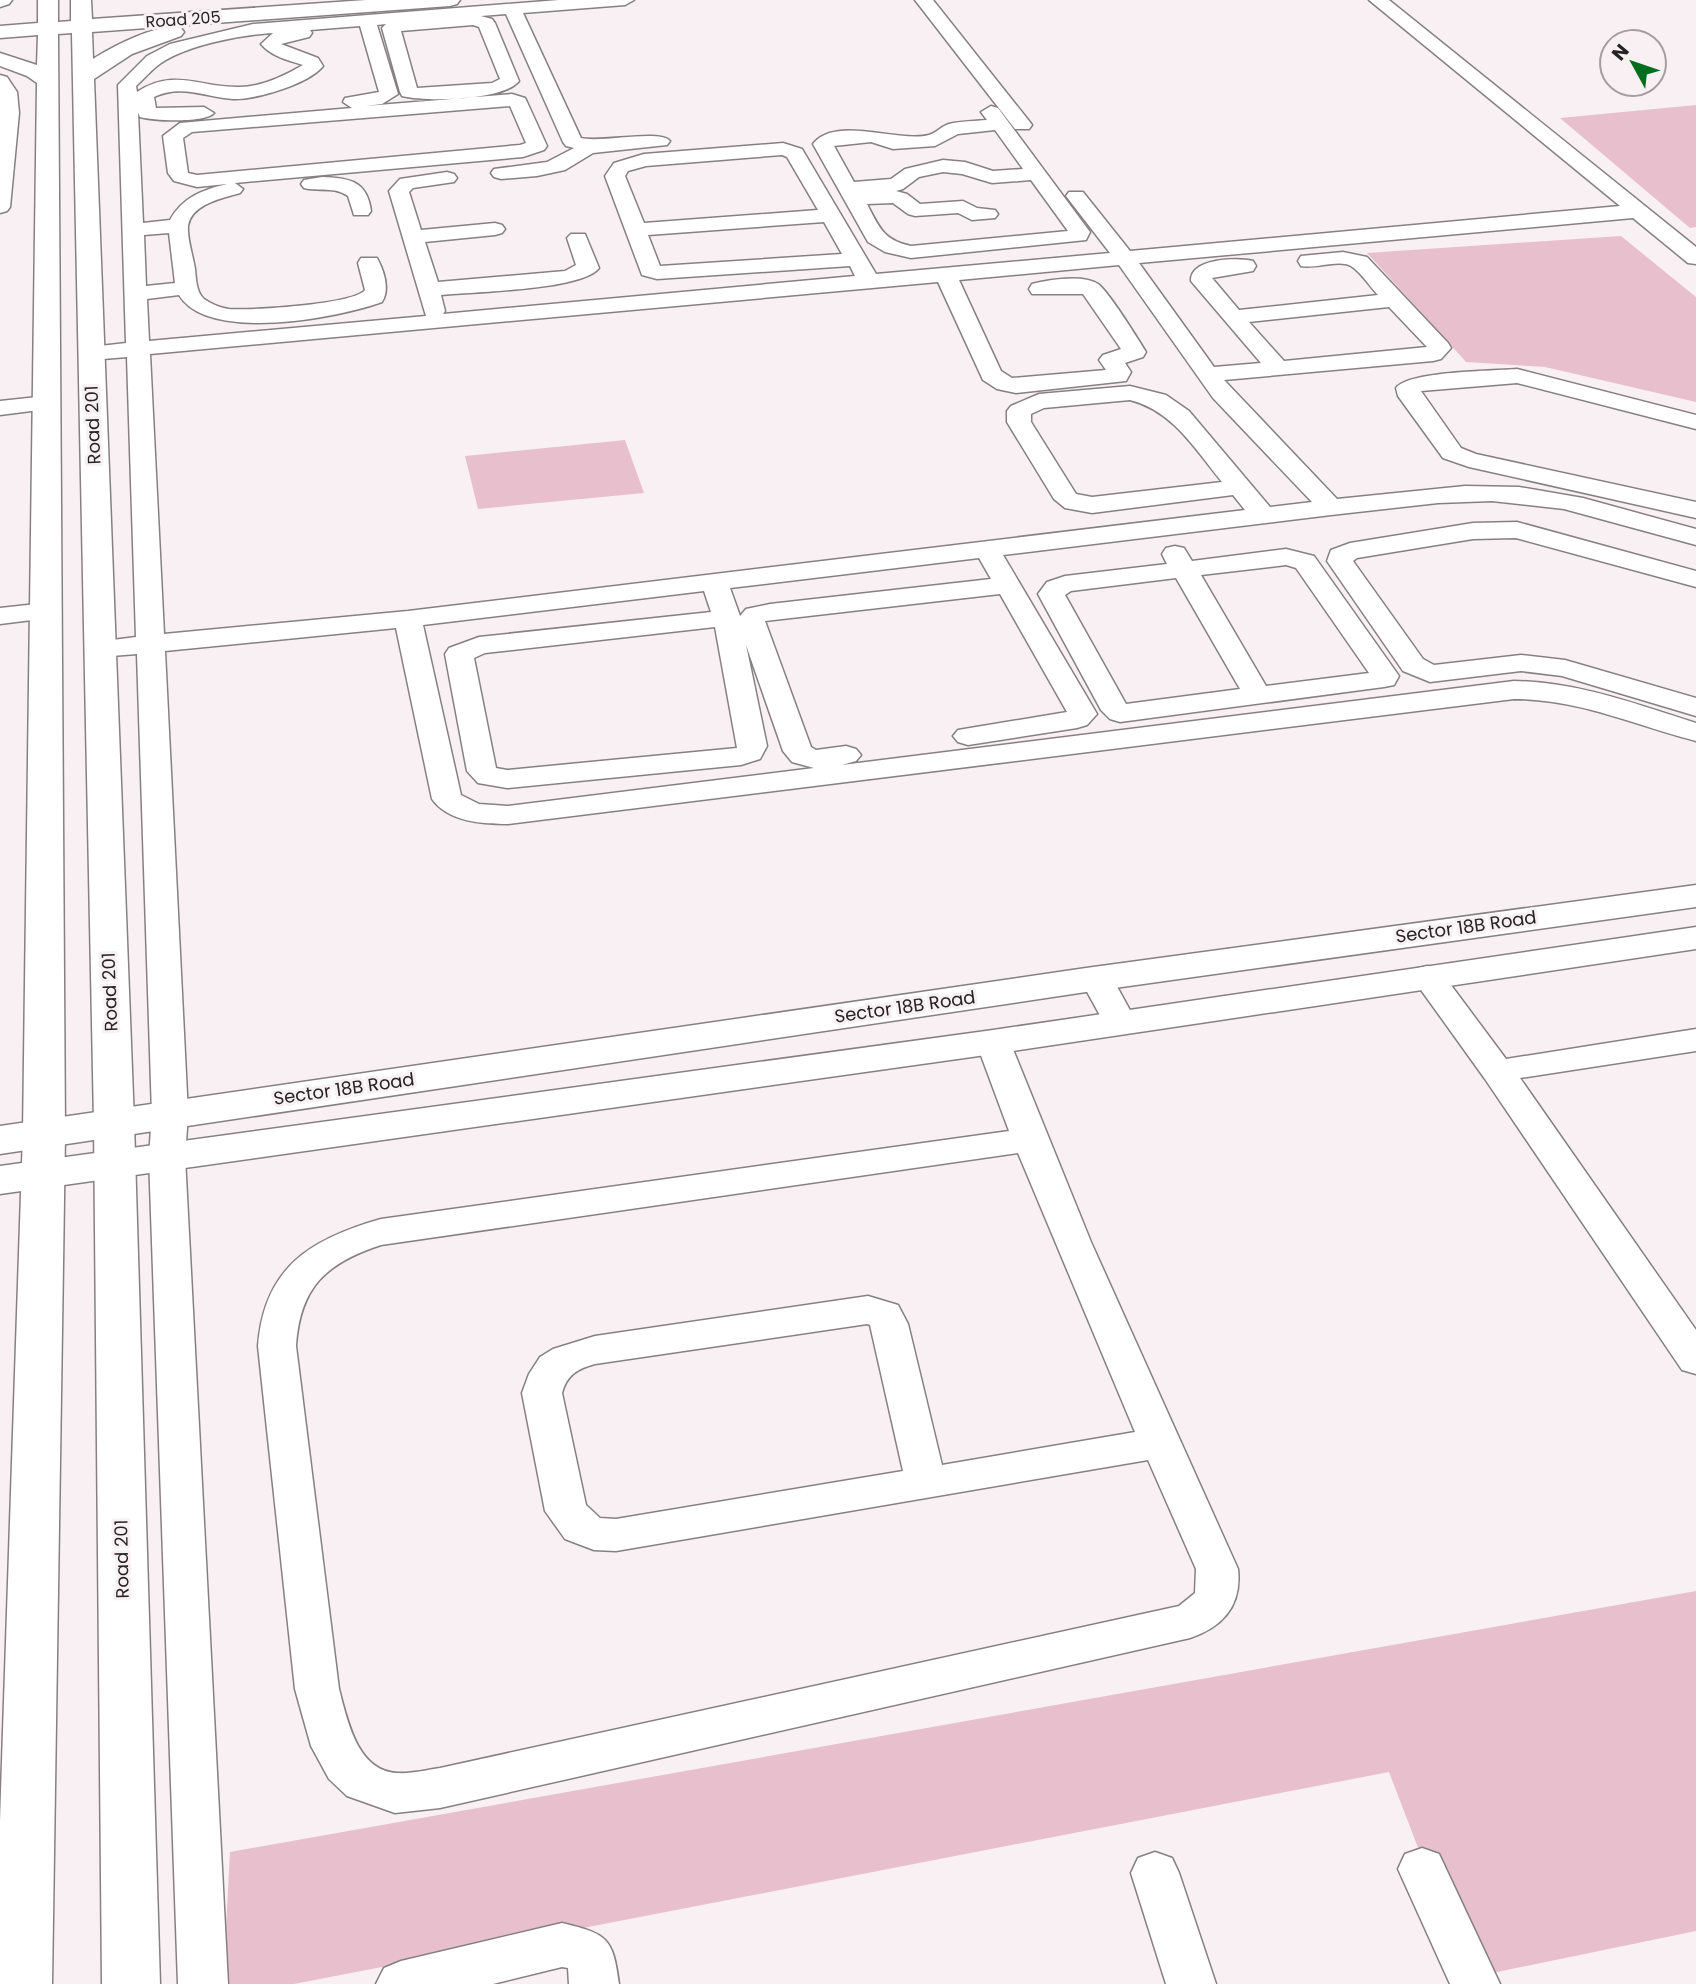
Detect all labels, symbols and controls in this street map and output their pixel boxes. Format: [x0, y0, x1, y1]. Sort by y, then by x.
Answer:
street label: Road 205 [145, 5, 221, 34]
north arrow [1598, 28, 1668, 98]
text: N [1605, 38, 1635, 67]
street label: Road 201 [79, 385, 106, 465]
street label: Sector 18B Road [1394, 904, 1538, 949]
street label: Road 201 [96, 952, 123, 1032]
street label: Sector 18B Road [833, 984, 977, 1029]
street label: Sector 18B Road [272, 1066, 416, 1111]
street label: Road 201 [108, 1519, 135, 1599]

